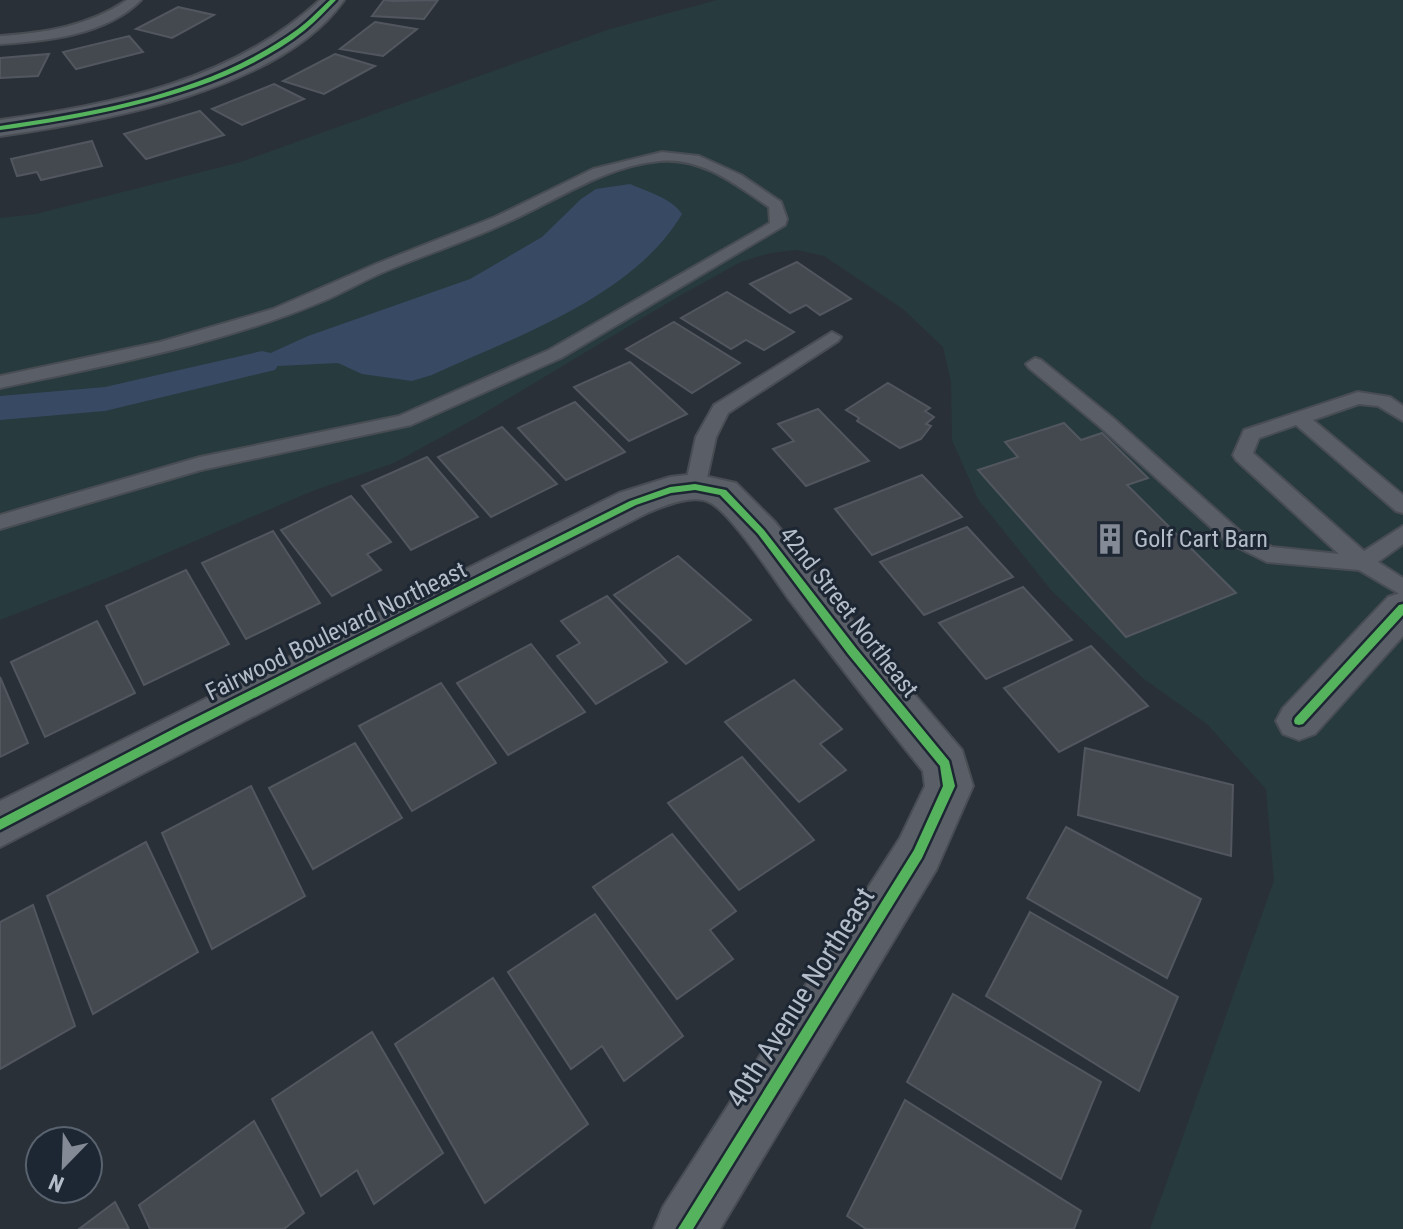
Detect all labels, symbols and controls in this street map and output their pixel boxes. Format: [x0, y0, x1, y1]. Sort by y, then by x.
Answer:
street label: 42nd Street Northeast [774, 521, 924, 703]
building icon: Golf Cart Barn [1093, 522, 1127, 556]
place label: Golf Cart Barn [1134, 525, 1268, 553]
street label: Fairwood Boulevard Northeast [201, 556, 471, 706]
street label: 40th Avenue Northeast [719, 881, 881, 1113]
north arrow [24, 1125, 104, 1205]
text: N [45, 1169, 67, 1197]

